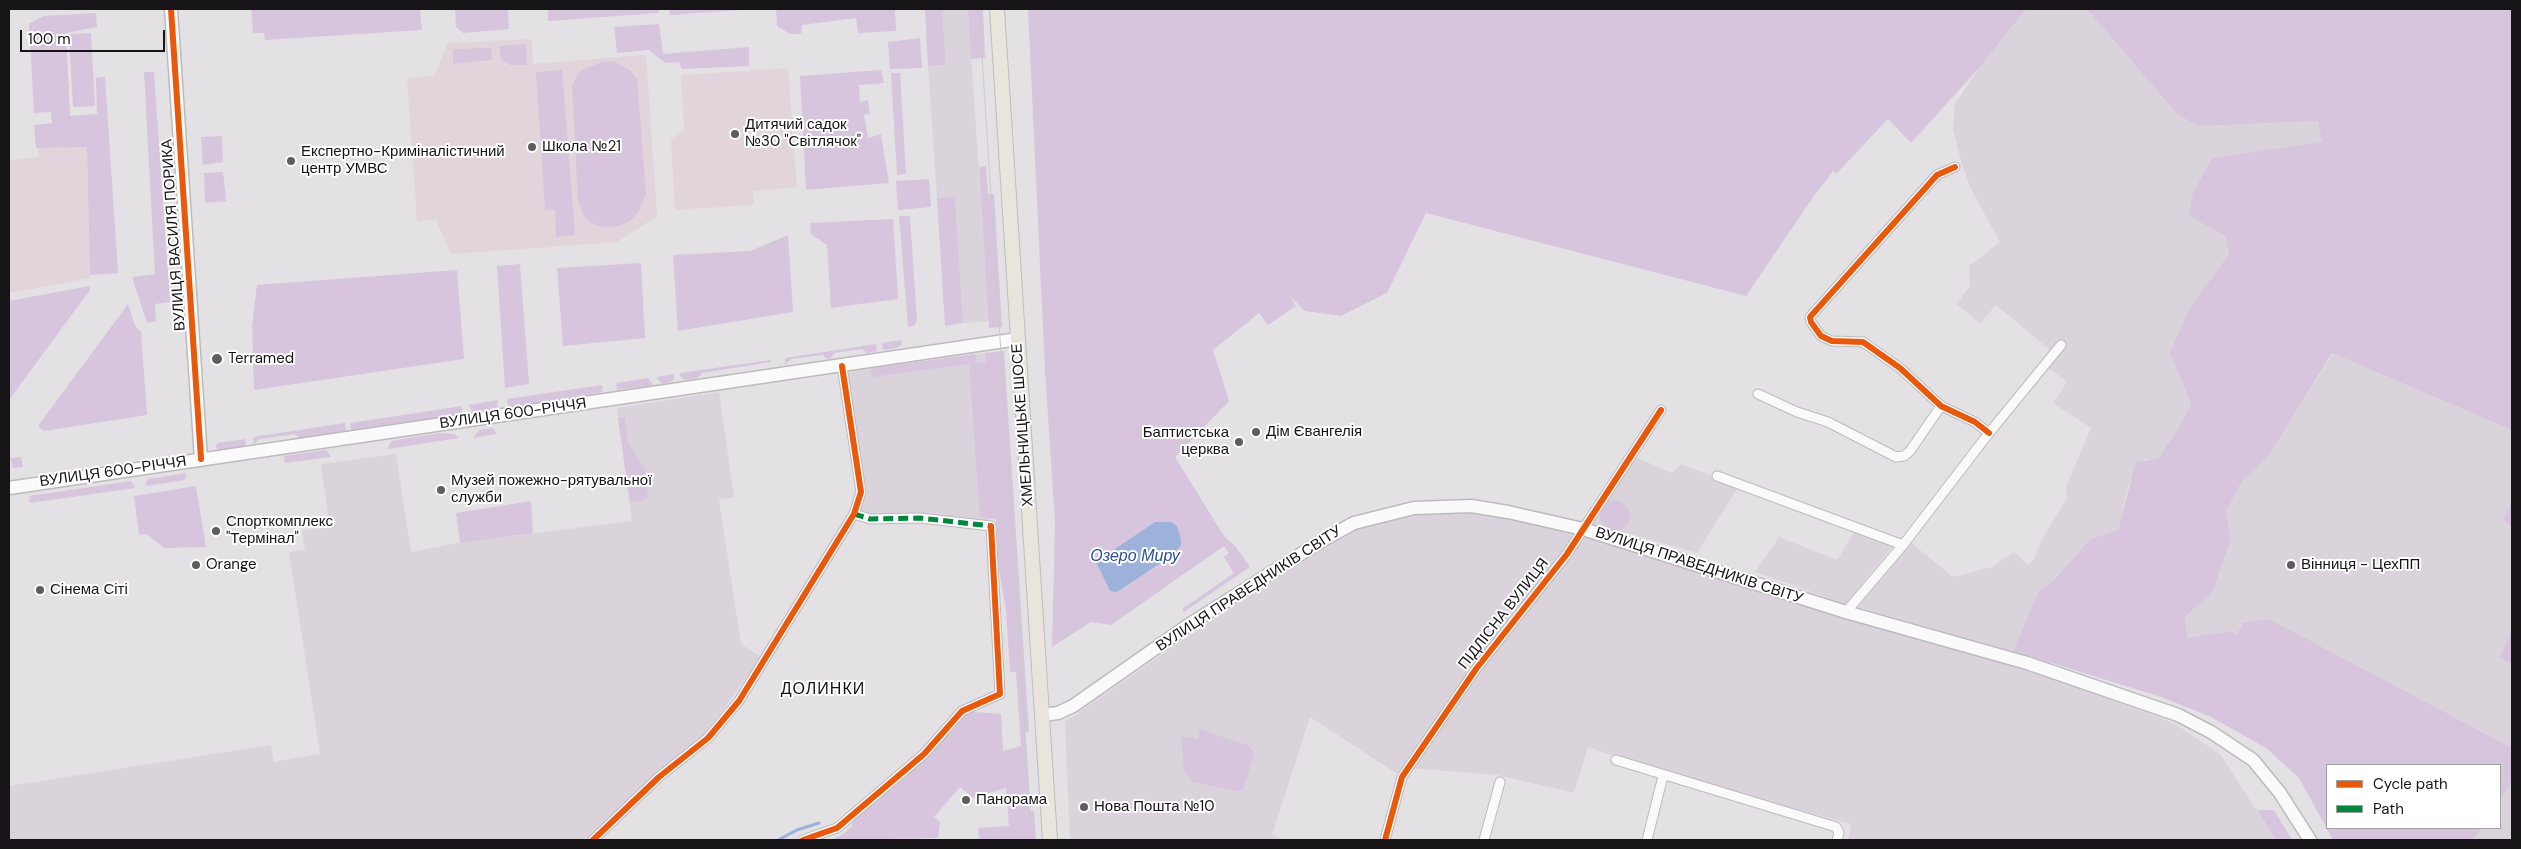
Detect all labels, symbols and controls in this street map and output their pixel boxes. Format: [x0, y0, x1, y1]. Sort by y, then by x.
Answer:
scale bar [22, 20, 168, 52]
text: 100 m [28, 29, 71, 49]
place label: Дитячий садок №30 "Світлячок" [745, 116, 861, 151]
marker: Дитячий садок №30 "Світлячок" [729, 128, 741, 140]
street label: ВУЛИЦЯ ВАСИЛЯ ПОРИКА [158, 138, 190, 332]
place label: Школа №21 [542, 138, 621, 156]
marker: Школа №21 [526, 141, 538, 153]
place label: Експертно-Криміналістичний центр УМВС [301, 143, 505, 178]
marker: Експертно-Криміналістичний центр УМВС [285, 155, 297, 167]
street label: ХМЕЛЬНИЦЬКЕ ШОСЕ [1008, 343, 1038, 507]
place label: Terramed [228, 350, 294, 368]
marker: Terramed [210, 352, 224, 366]
street label: ВУЛИЦЯ 600-РІЧЧЯ [438, 395, 588, 433]
place label: Дім Євангелія [1266, 423, 1362, 441]
place label: Баптистська церква [1143, 424, 1229, 459]
marker: Дім Євангелія [1250, 426, 1262, 438]
marker: Баптистська церква [1233, 436, 1245, 448]
street label: ВУЛИЦЯ 600-РІЧЧЯ [38, 453, 188, 491]
place label: Музей пожежно-рятувальної служби [451, 472, 652, 507]
marker: Музей пожежно-рятувальної служби [435, 484, 447, 496]
place label: Спорткомплекс "Термінал" [226, 513, 333, 548]
street label: ВУЛИЦЯ ПРАВЕДНИКІВ СВІТУ [1153, 522, 1345, 656]
street label: ВУЛИЦЯ ПРАВЕДНИКІВ СВІТУ [1593, 524, 1805, 608]
marker: Спорткомплекс "Термінал" [210, 525, 222, 537]
water label: Озеро Миру [1090, 547, 1180, 567]
street label: ПІДЛІСНА ВУЛИЦЯ [1455, 555, 1553, 673]
place label: Orange [206, 556, 257, 574]
place label: Вінниця - ЦехПП [2301, 556, 2420, 574]
marker: Orange [190, 559, 202, 571]
marker: Вінниця - ЦехПП [2285, 559, 2297, 571]
place label: Сінема Сіті [50, 581, 128, 599]
marker: Сінема Сіті [34, 584, 46, 596]
district label: ДОЛИНКИ [780, 680, 866, 700]
legend [2326, 764, 2501, 829]
text: Cycle path [2373, 774, 2448, 794]
place label: Панорама [976, 791, 1047, 809]
marker: Панорама [960, 794, 972, 806]
place label: Нова Пошта №10 [1094, 798, 1215, 816]
text: Path [2373, 799, 2404, 819]
marker: Нова Пошта №10 [1078, 801, 1090, 813]

